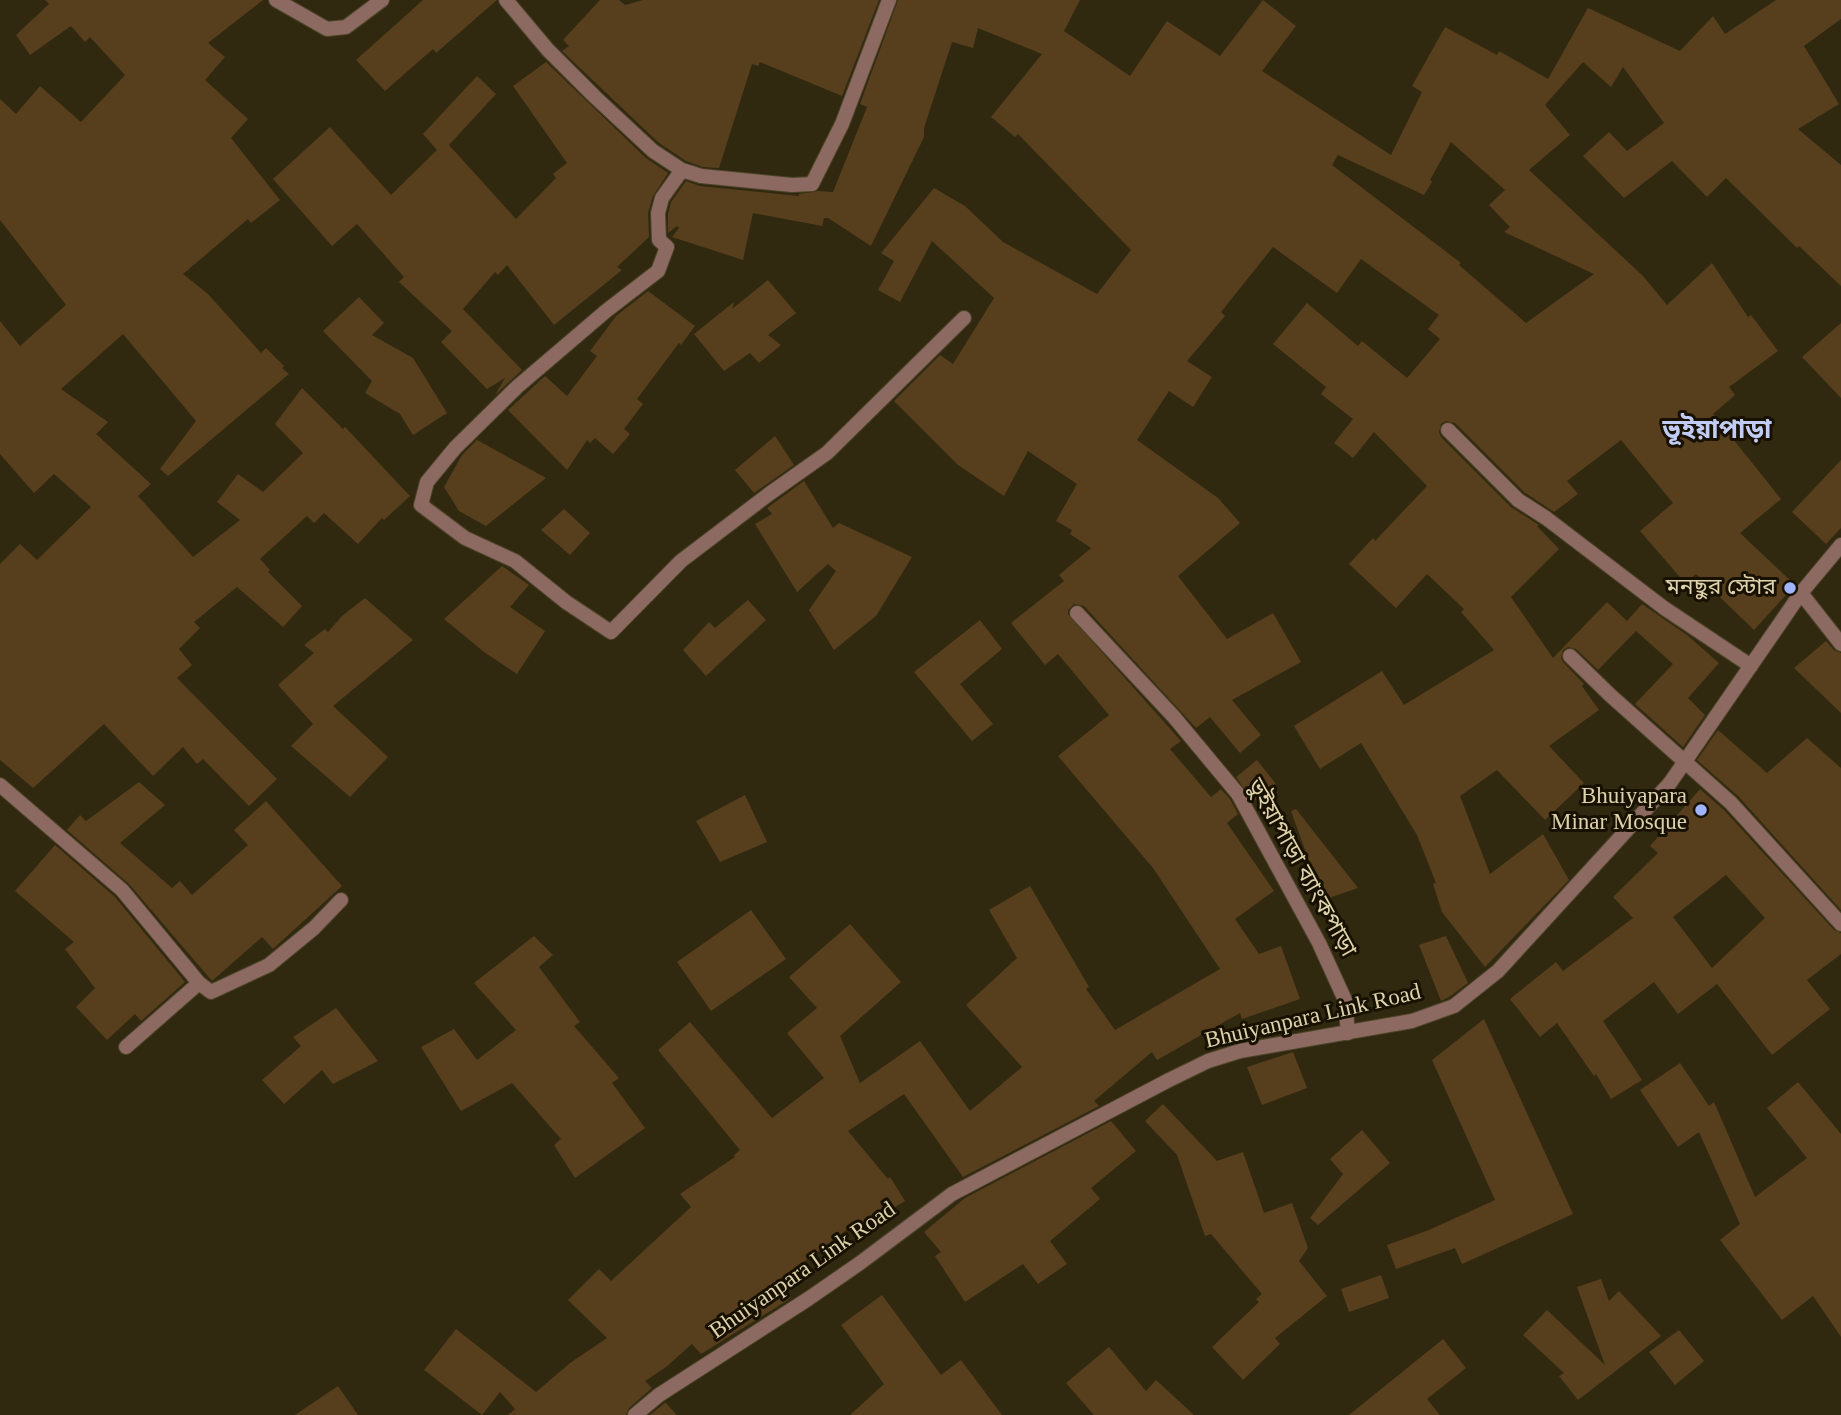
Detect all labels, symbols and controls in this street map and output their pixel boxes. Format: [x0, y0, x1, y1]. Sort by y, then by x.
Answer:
district label: ভূইয়াপাড়া [1663, 415, 1771, 447]
place label: মনছুর স্টোর [1666, 574, 1776, 602]
marker: মনছুর স্টোর [1782, 580, 1798, 596]
street label: ভুইয়াপাড়া ব্যাংকপাড়া [1241, 774, 1361, 962]
place label: Bhuiyapara Minar Mosque [1551, 783, 1687, 837]
marker: Bhuiyapara Minar Mosque [1693, 802, 1709, 818]
street label: Bhuiyanpara Link Road [1202, 979, 1424, 1055]
street label: Bhuiyanpara Link Road [705, 1196, 901, 1346]

